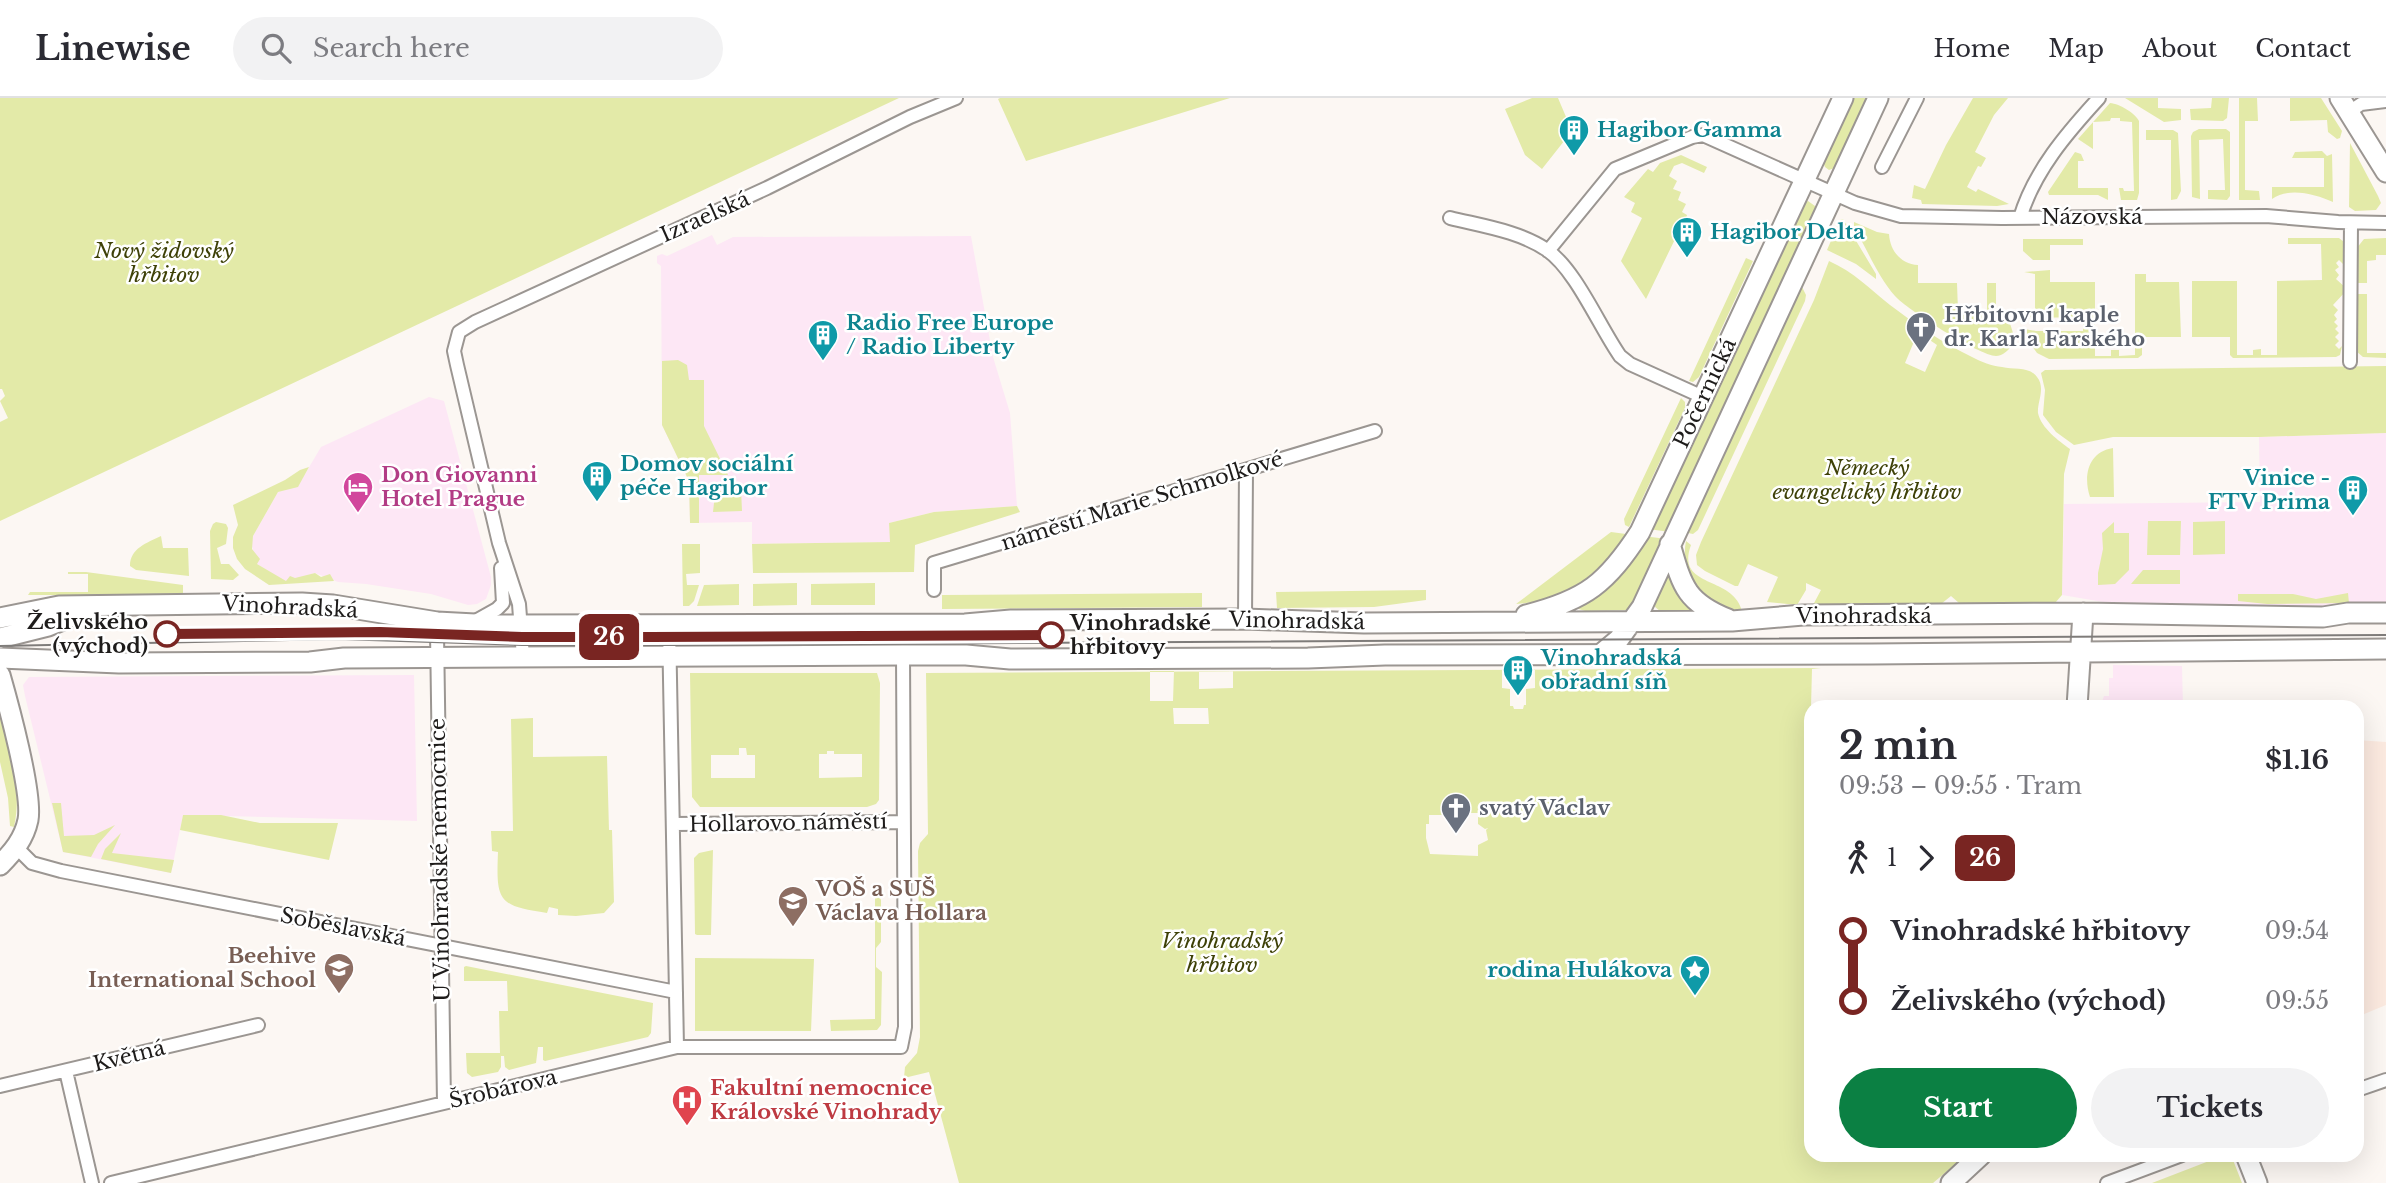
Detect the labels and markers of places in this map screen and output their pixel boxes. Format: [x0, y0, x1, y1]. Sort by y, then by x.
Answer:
building icon: Hagibor Gamma [1557, 113, 1591, 157]
place label: Hagibor Gamma [1597, 117, 1782, 143]
building icon: Hagibor Delta [1670, 215, 1704, 259]
place label: Hagibor Delta [1710, 219, 1865, 245]
place label: Hřbitovní kaple dr. Karla Farského [1944, 302, 2145, 352]
place label: Radio Free Europe / Radio Liberty [846, 310, 1054, 360]
church icon: Hřbitovní kaple dr. Karla Farského [1904, 310, 1938, 354]
building icon: Radio Free Europe / Radio Liberty [806, 318, 840, 362]
place label: Domov sociální péče Hagibor [620, 451, 794, 501]
building icon: Domov sociální péče Hagibor [580, 459, 614, 503]
place label: Don Giovanni Hotel Prague [381, 462, 538, 512]
place label: Vinice - FTV Prima [2208, 465, 2330, 515]
hotel icon: Don Giovanni Hotel Prague [341, 470, 375, 514]
building icon: Vinice - FTV Prima [2336, 473, 2370, 517]
place label: Želivského (východ) [27, 609, 148, 659]
place label: Vinohradské hřbitovy [1069, 610, 1211, 660]
marker: Želivského (východ) [154, 621, 180, 647]
marker: Vinohradské hřbitovy [1038, 622, 1064, 648]
place label: Vinohradská obřadní síň [1540, 645, 1682, 695]
building icon: Vinohradská obřadní síň [1501, 653, 1535, 697]
church icon: svatý Václav [1439, 791, 1473, 835]
place label: svatý Václav [1479, 795, 1611, 821]
place label: VOŠ a SUŠ Václava Hollara [815, 876, 987, 926]
school or university icon: VOŠ a SUŠ Václava Hollara [776, 884, 810, 928]
place label: Beehive International School [88, 943, 317, 993]
school or university icon: Beehive International School [322, 951, 356, 995]
place icon: rodina Hulákova [1678, 953, 1712, 997]
place label: rodina Hulákova [1487, 957, 1672, 983]
place label: Fakultní nemocnice Královské Vinohrady [710, 1075, 943, 1125]
hospital icon: Fakultní nemocnice Královské Vinohrady [670, 1083, 704, 1127]

